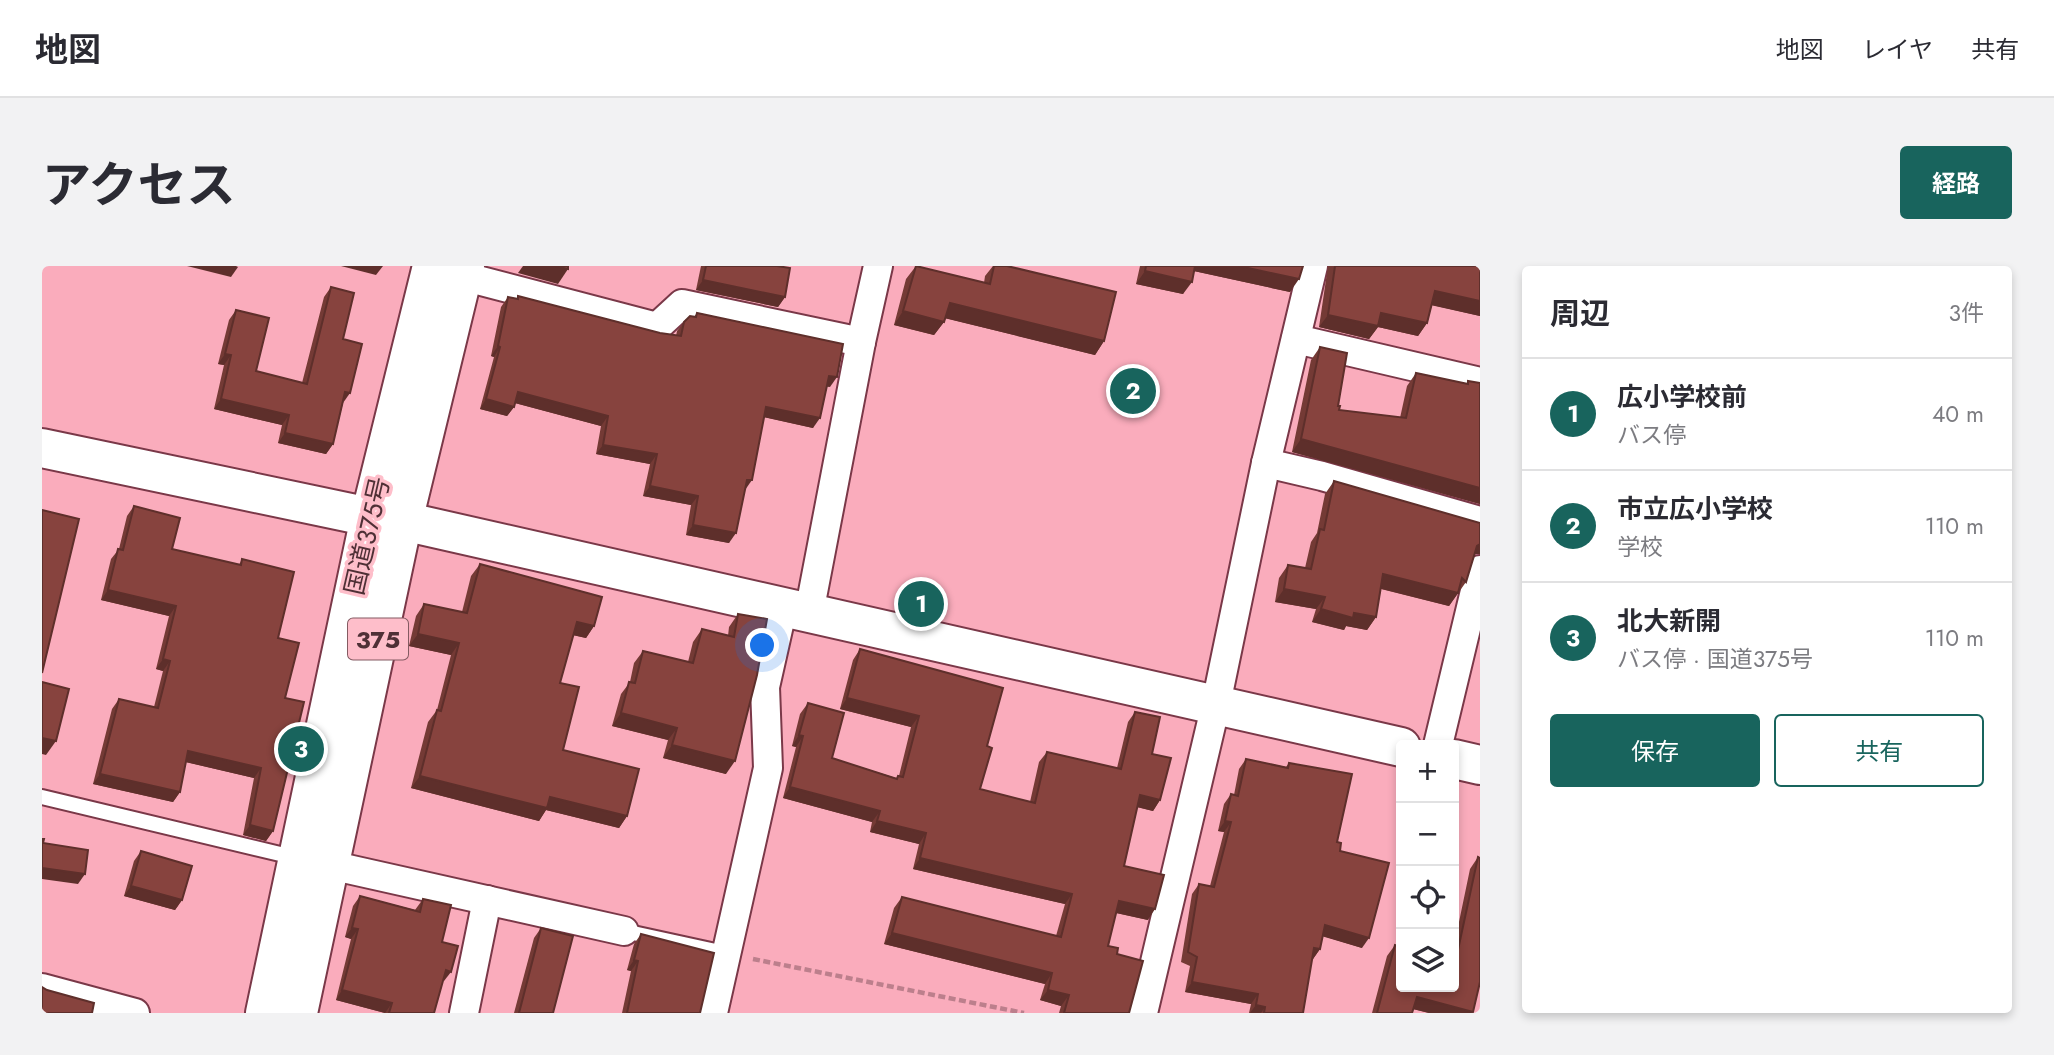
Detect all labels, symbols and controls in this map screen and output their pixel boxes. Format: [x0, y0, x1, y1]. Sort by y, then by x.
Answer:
text: 地図 [35, 26, 101, 73]
text: 地図 [1776, 32, 1824, 67]
text: レイヤ [1862, 32, 1933, 67]
text: 共有 [1971, 32, 2019, 67]
button: 経路 [1900, 146, 2012, 219]
text: アクセス [42, 150, 236, 220]
text: 周辺 [1550, 292, 1610, 335]
text: 3件 [1948, 296, 1984, 330]
pin: 2 [1110, 365, 1156, 417]
text: 広小学校前 [1617, 378, 1747, 416]
text: 1 [1567, 397, 1579, 431]
text: 40 m [1932, 397, 1984, 431]
text: バス停 [1617, 418, 1686, 452]
street label: 国道375号 [335, 473, 399, 599]
text: 市立広小学校 [1617, 490, 1773, 528]
text: 2 [1565, 509, 1581, 543]
text: 110 m [1925, 509, 1984, 543]
text: 学校 [1617, 530, 1663, 564]
pin: 1 [898, 578, 944, 630]
text: 北大新開 [1617, 602, 1721, 640]
road number: 375 [348, 618, 408, 660]
text: 3 [1566, 621, 1580, 655]
text: 110 m [1925, 621, 1984, 655]
your location [745, 628, 779, 662]
text: バス停 · 国道375号 [1617, 642, 1813, 676]
button: 保存 [1550, 714, 1760, 787]
button: 共有 [1774, 714, 1984, 787]
pin: 3 [278, 723, 324, 775]
map controls [1396, 740, 1459, 992]
button: + [1396, 740, 1459, 803]
button: − [1396, 803, 1459, 866]
button: locate [1396, 866, 1459, 929]
button: layers [1396, 929, 1459, 992]

